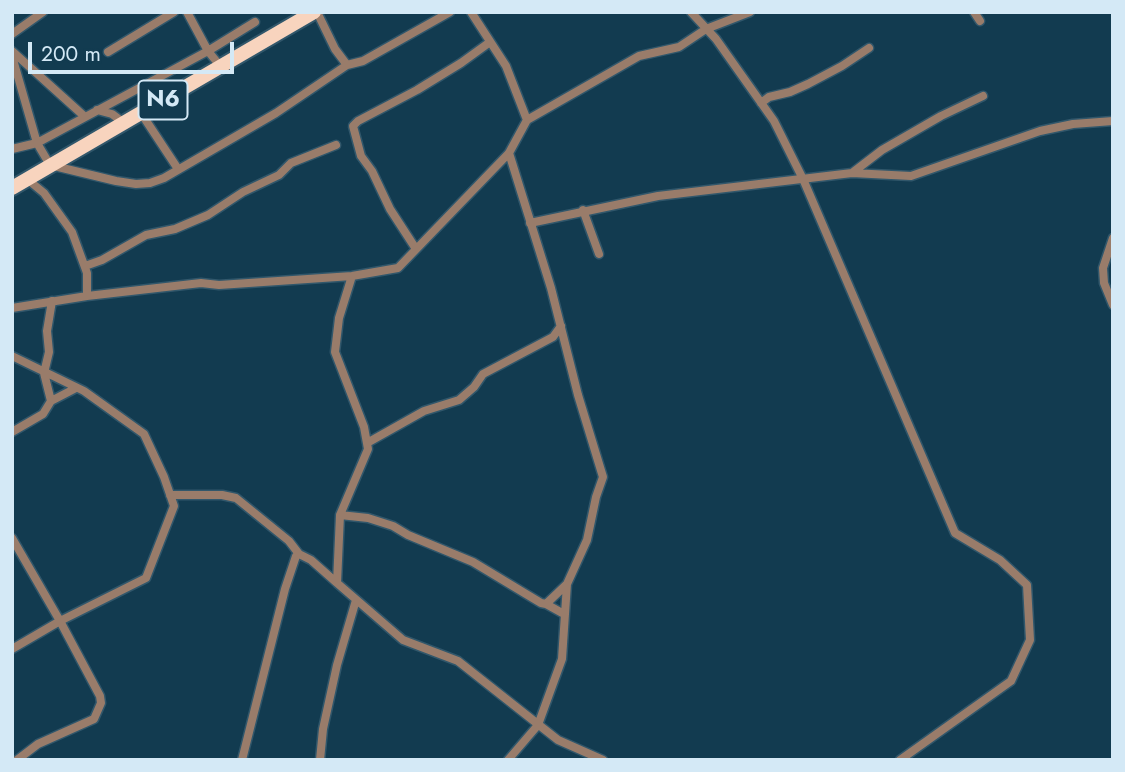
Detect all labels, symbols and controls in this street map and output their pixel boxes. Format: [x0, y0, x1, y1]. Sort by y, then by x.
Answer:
scale bar [32, 28, 238, 72]
text: 200 m [41, 39, 101, 69]
road number: N6 [138, 80, 188, 120]

